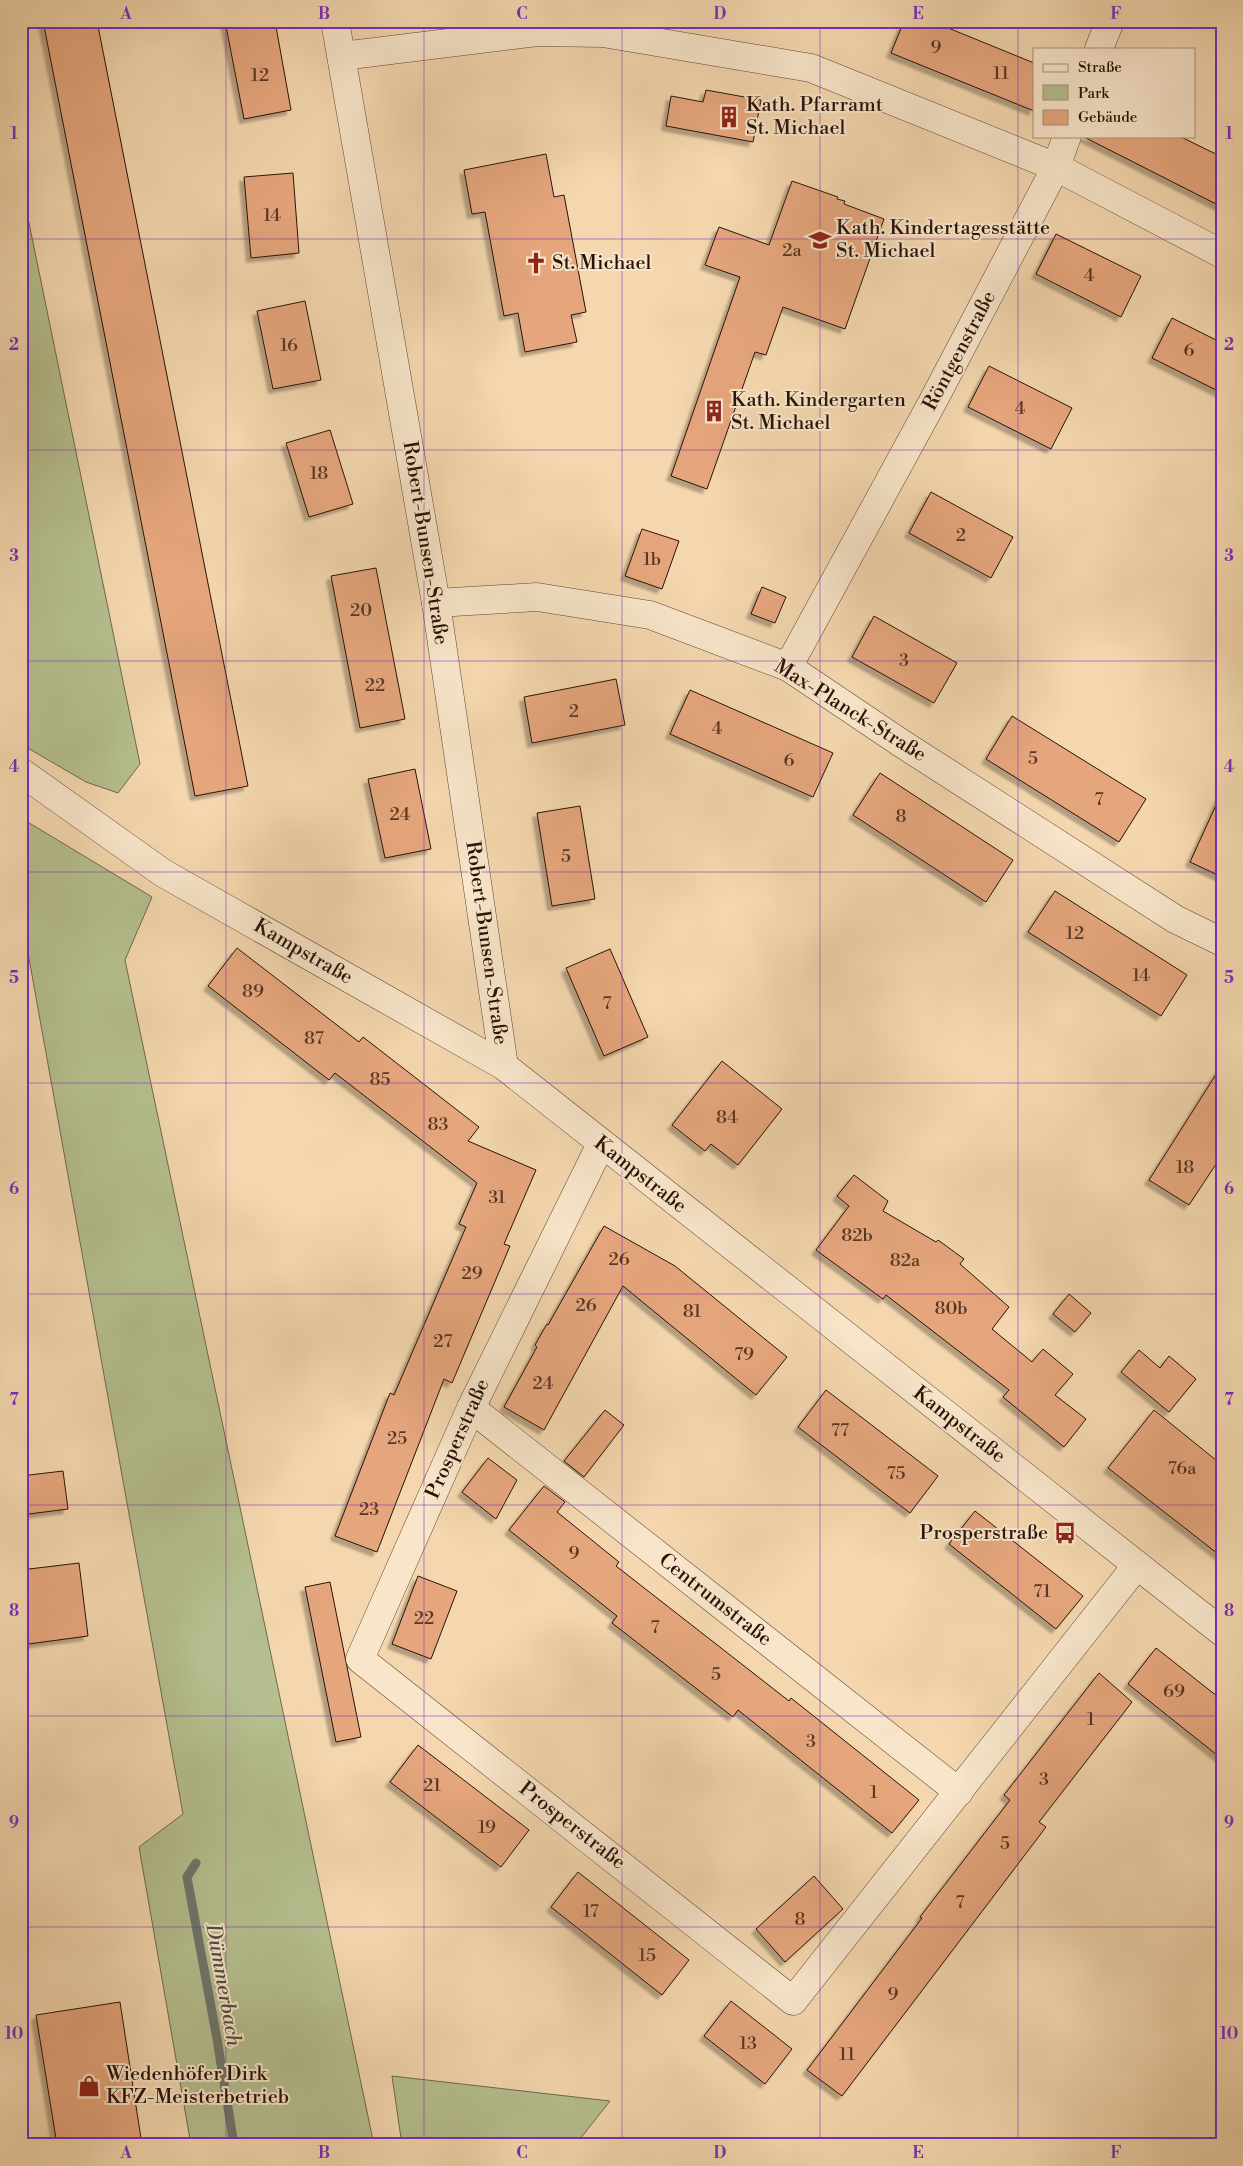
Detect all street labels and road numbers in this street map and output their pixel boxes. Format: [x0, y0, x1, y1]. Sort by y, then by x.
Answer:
street label: Röntgenstraße [918, 287, 1002, 415]
street label: Robert-Bunsen-Straße [397, 439, 453, 647]
street label: Max-Planck-Straße [769, 654, 931, 768]
street label: Robert-Bunsen-Straße [459, 839, 513, 1047]
street label: Kampstraße [249, 914, 357, 990]
street label: Kampstraße [589, 1131, 691, 1219]
street label: Prosperstraße [420, 1375, 496, 1503]
street label: Kampstraße [908, 1381, 1010, 1469]
street label: Centrumstraße [653, 1548, 777, 1652]
street label: Prosperstraße [514, 1777, 630, 1875]

